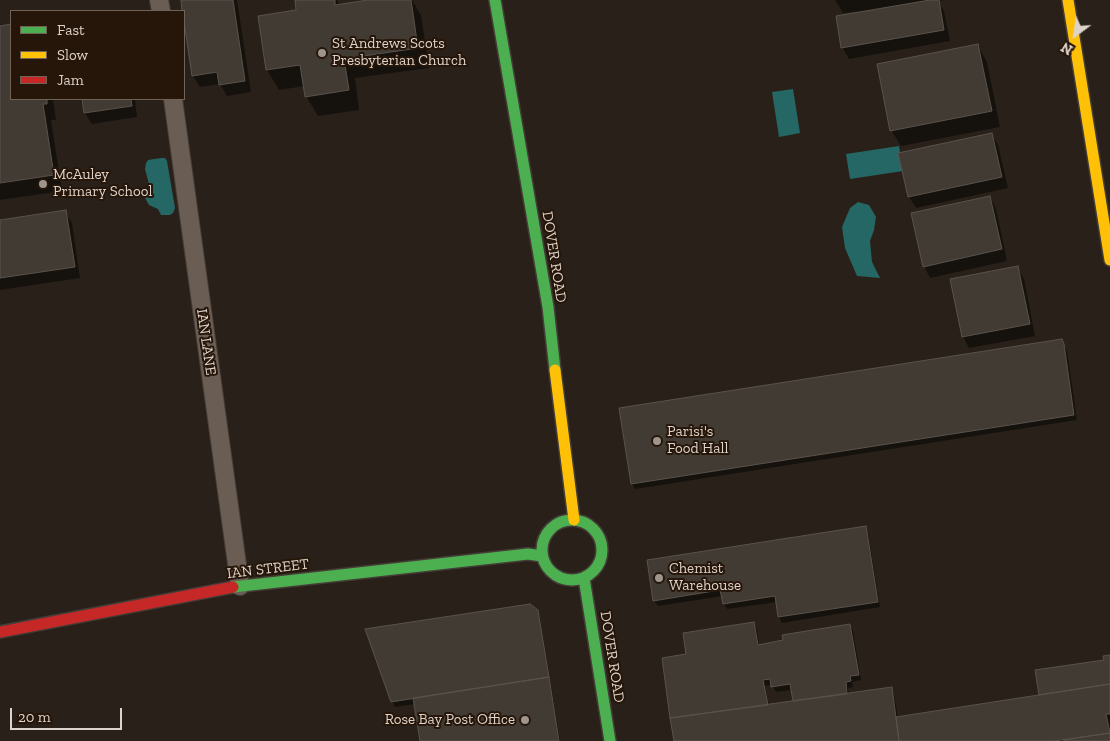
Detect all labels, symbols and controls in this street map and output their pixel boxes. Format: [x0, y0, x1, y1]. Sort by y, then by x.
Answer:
legend [10, 10, 185, 100]
north arrow [1050, 10, 1100, 60]
text: Fast [57, 21, 85, 39]
place label: St Andrews Scots Presbyterian Church [332, 35, 466, 70]
text: N [1058, 38, 1076, 58]
text: Slow [57, 46, 88, 64]
marker: St Andrews Scots Presbyterian Church [316, 47, 328, 59]
text: Jam [57, 71, 84, 89]
place label: McAuley Primary School [53, 166, 152, 201]
marker: McAuley Primary School [37, 178, 49, 190]
street label: DOVER ROAD [538, 210, 570, 304]
street label: IAN LANE [192, 308, 220, 376]
place label: Parisi's Food Hall [667, 423, 728, 458]
marker: Parisi's Food Hall [651, 435, 663, 447]
street label: IAN STREET [226, 555, 310, 583]
place label: Chemist Warehouse [669, 560, 741, 595]
marker: Chemist Warehouse [653, 572, 665, 584]
street label: DOVER ROAD [596, 610, 628, 704]
scale bar [12, 698, 125, 730]
text: 20 m [18, 708, 51, 726]
place label: Rose Bay Post Office [385, 711, 515, 729]
marker: Rose Bay Post Office [519, 714, 531, 726]

